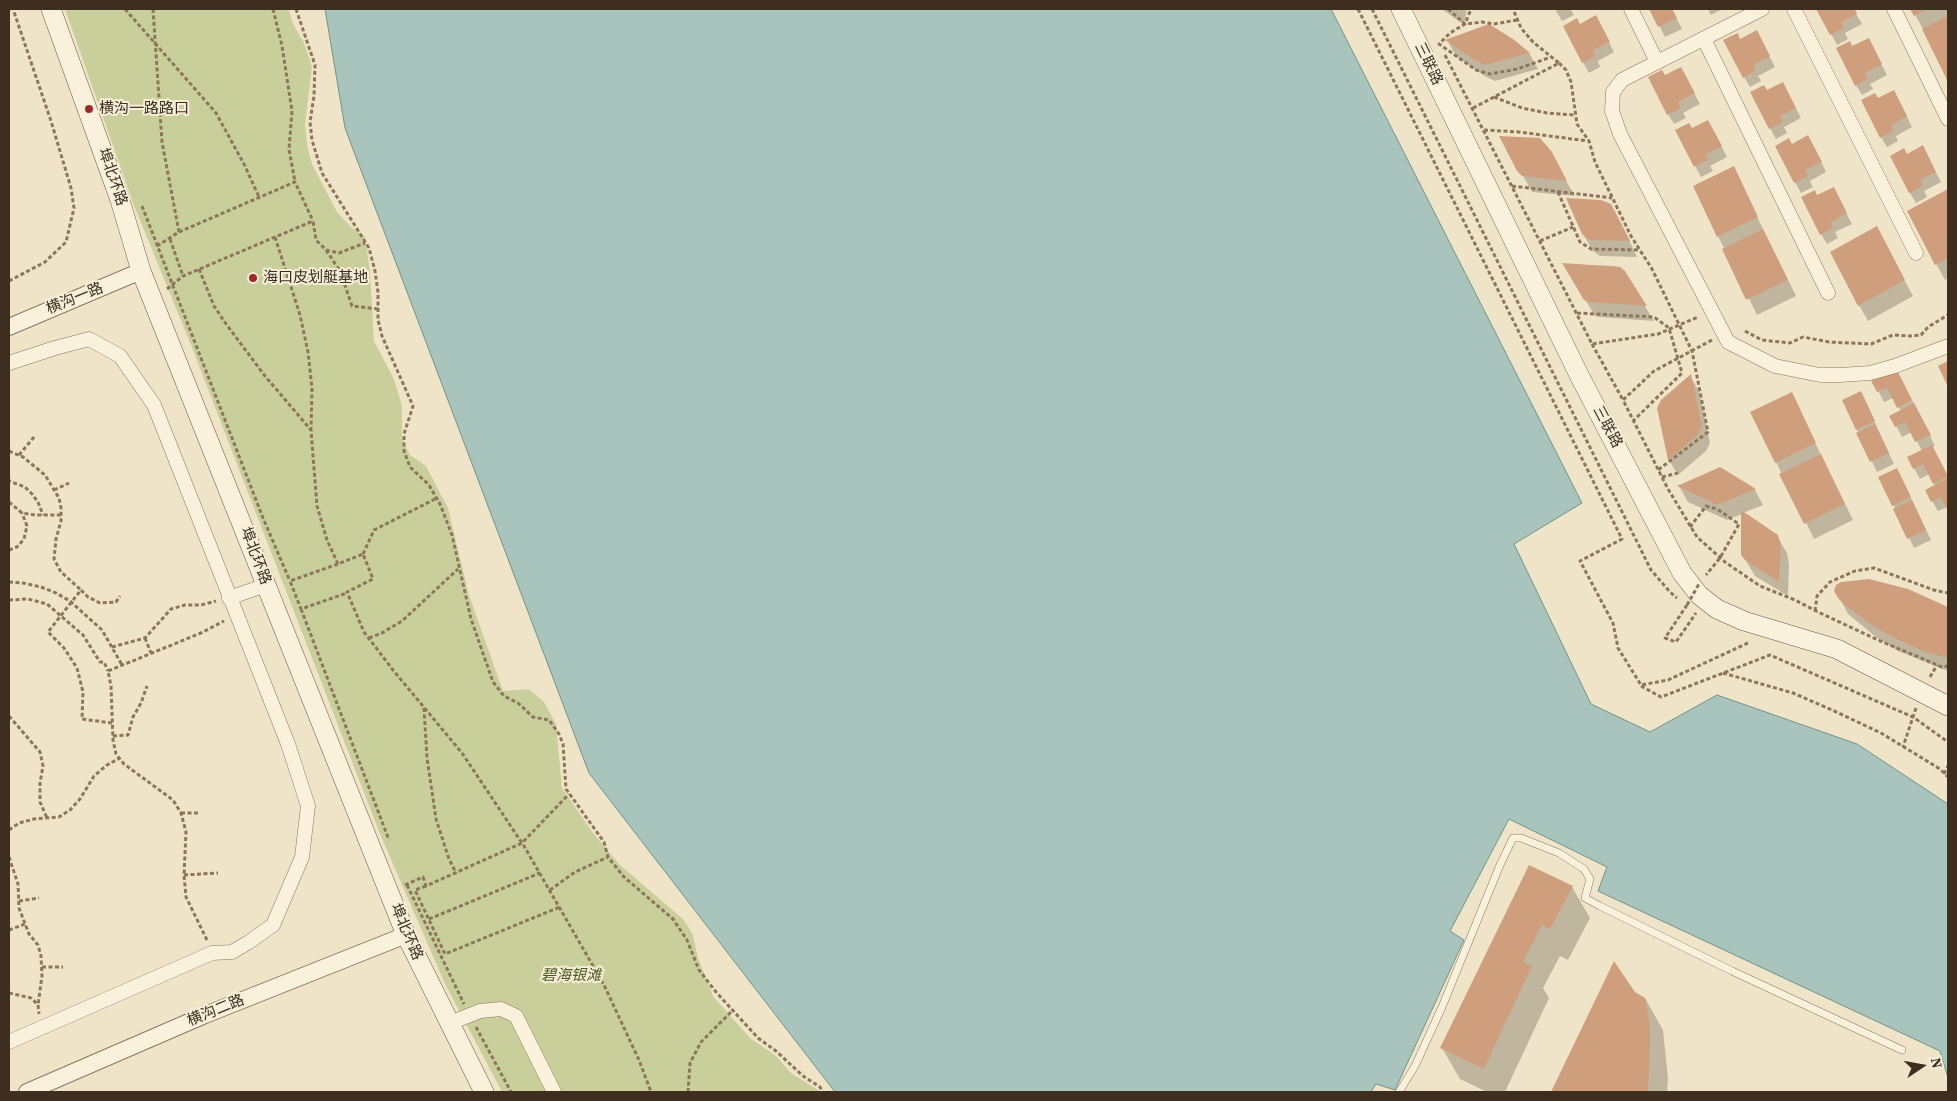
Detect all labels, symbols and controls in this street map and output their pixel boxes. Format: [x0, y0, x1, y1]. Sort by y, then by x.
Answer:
street label: 三联路 [1410, 40, 1446, 88]
place label: 横沟一路路口 [99, 100, 189, 118]
marker: 横沟一路路口 [83, 103, 95, 115]
street label: 埠北环路 [94, 146, 130, 208]
place label: 海口皮划艇基地 [263, 269, 368, 287]
marker: 海口皮划艇基地 [247, 272, 259, 284]
street label: 横沟一路 [44, 279, 106, 319]
street label: 三联路 [1588, 403, 1626, 451]
street label: 埠北环路 [236, 525, 274, 587]
street label: 埠北环路 [386, 901, 426, 963]
park label: 碧海银滩 [541, 967, 601, 985]
street label: 横沟二路 [185, 991, 247, 1031]
north arrow [1897, 1041, 1947, 1091]
text: N [1926, 1056, 1948, 1070]

